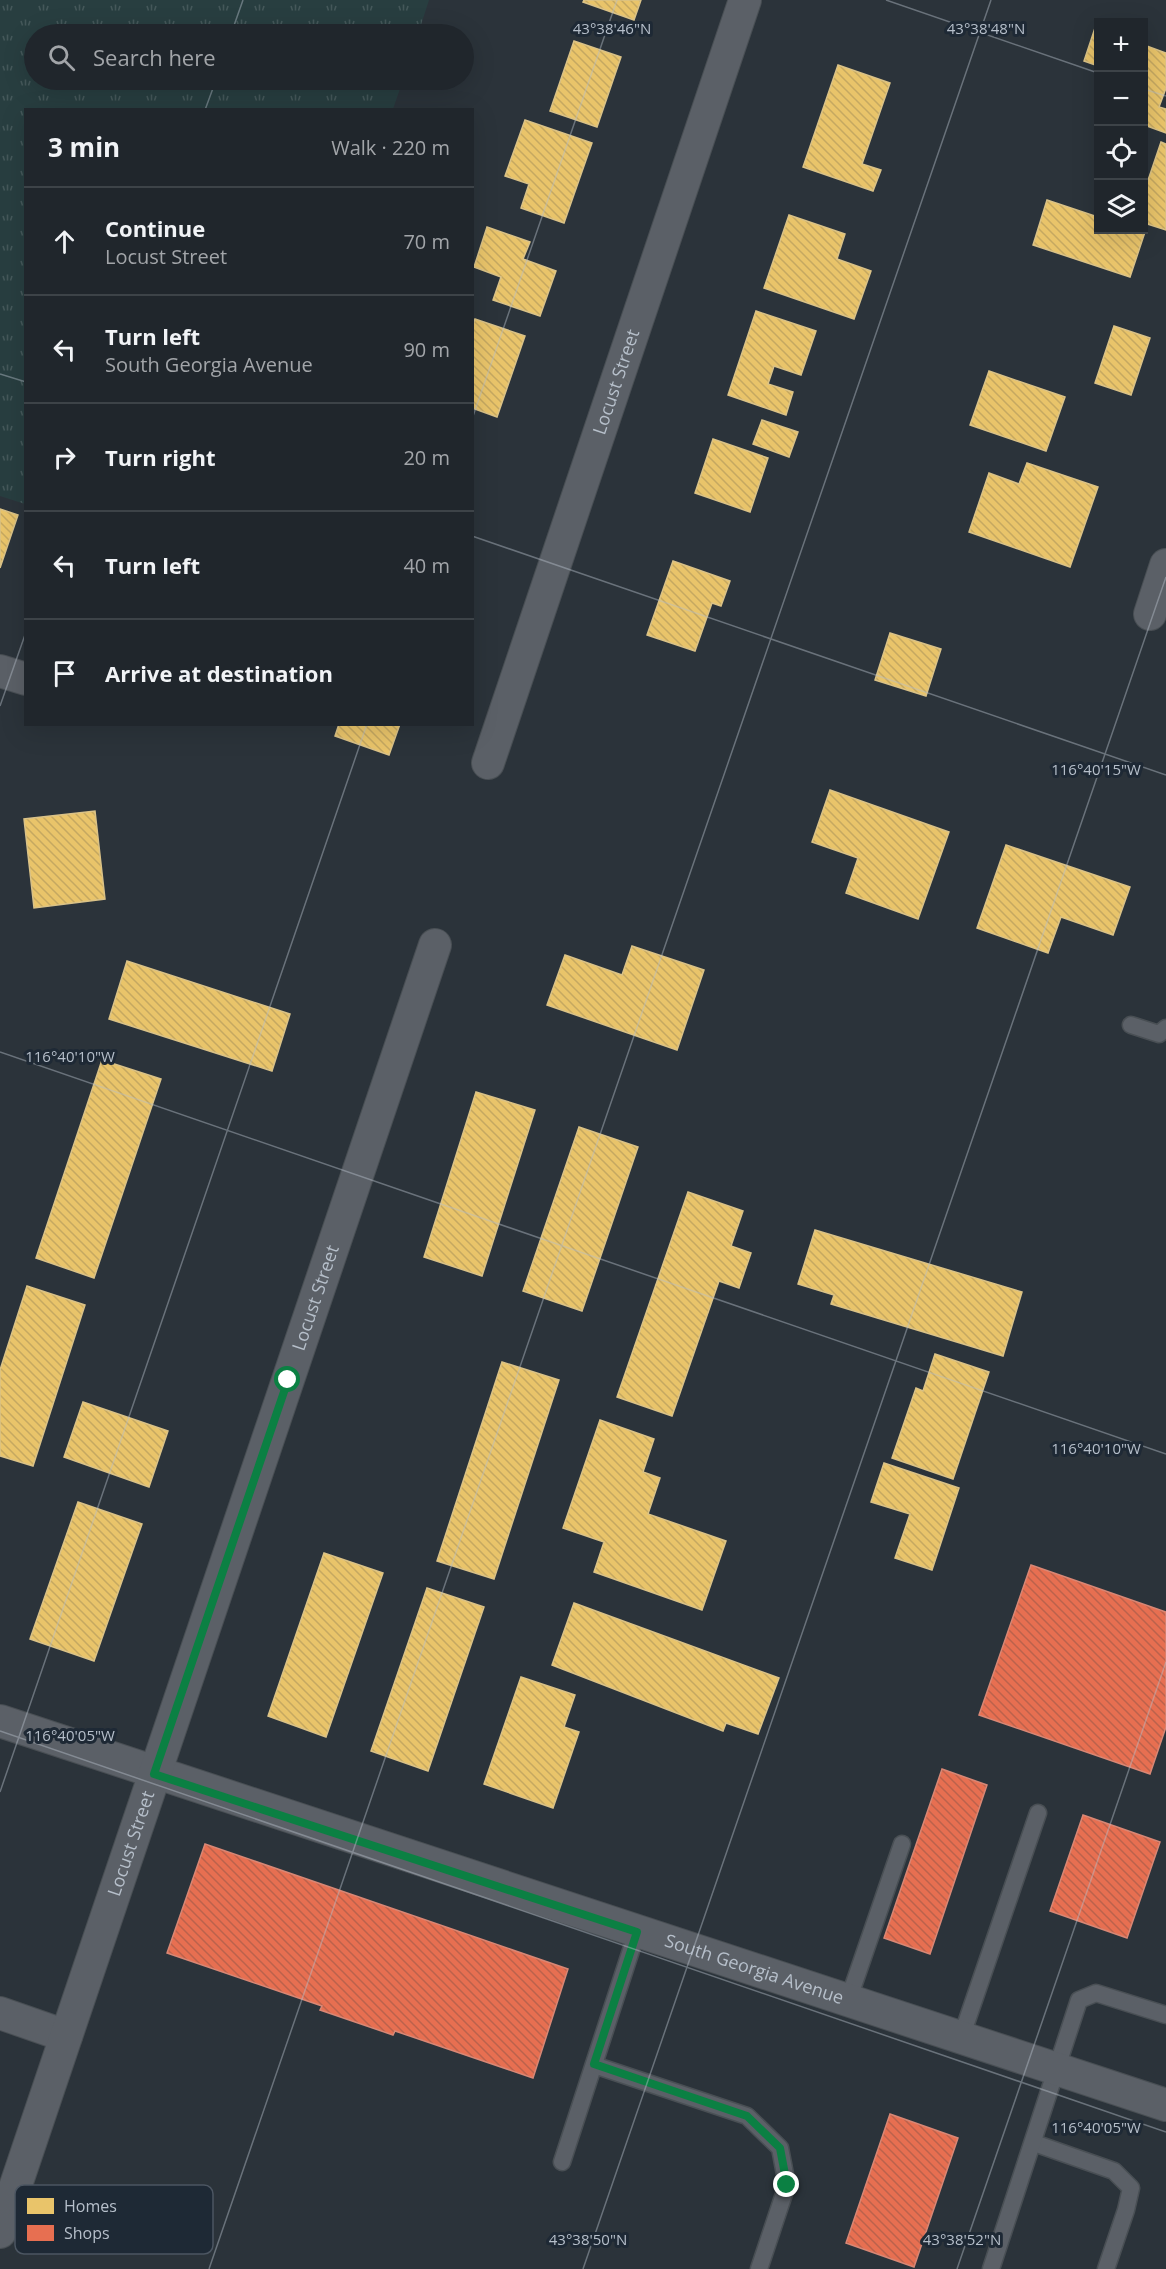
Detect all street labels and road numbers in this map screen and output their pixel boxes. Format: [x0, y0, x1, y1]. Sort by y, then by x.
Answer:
street label: Locust Street [586, 326, 644, 438]
street label: Locust Street [286, 1242, 344, 1353]
street label: Locust Street [101, 1787, 159, 1899]
street label: South Georgia Avenue [662, 1928, 847, 2009]

